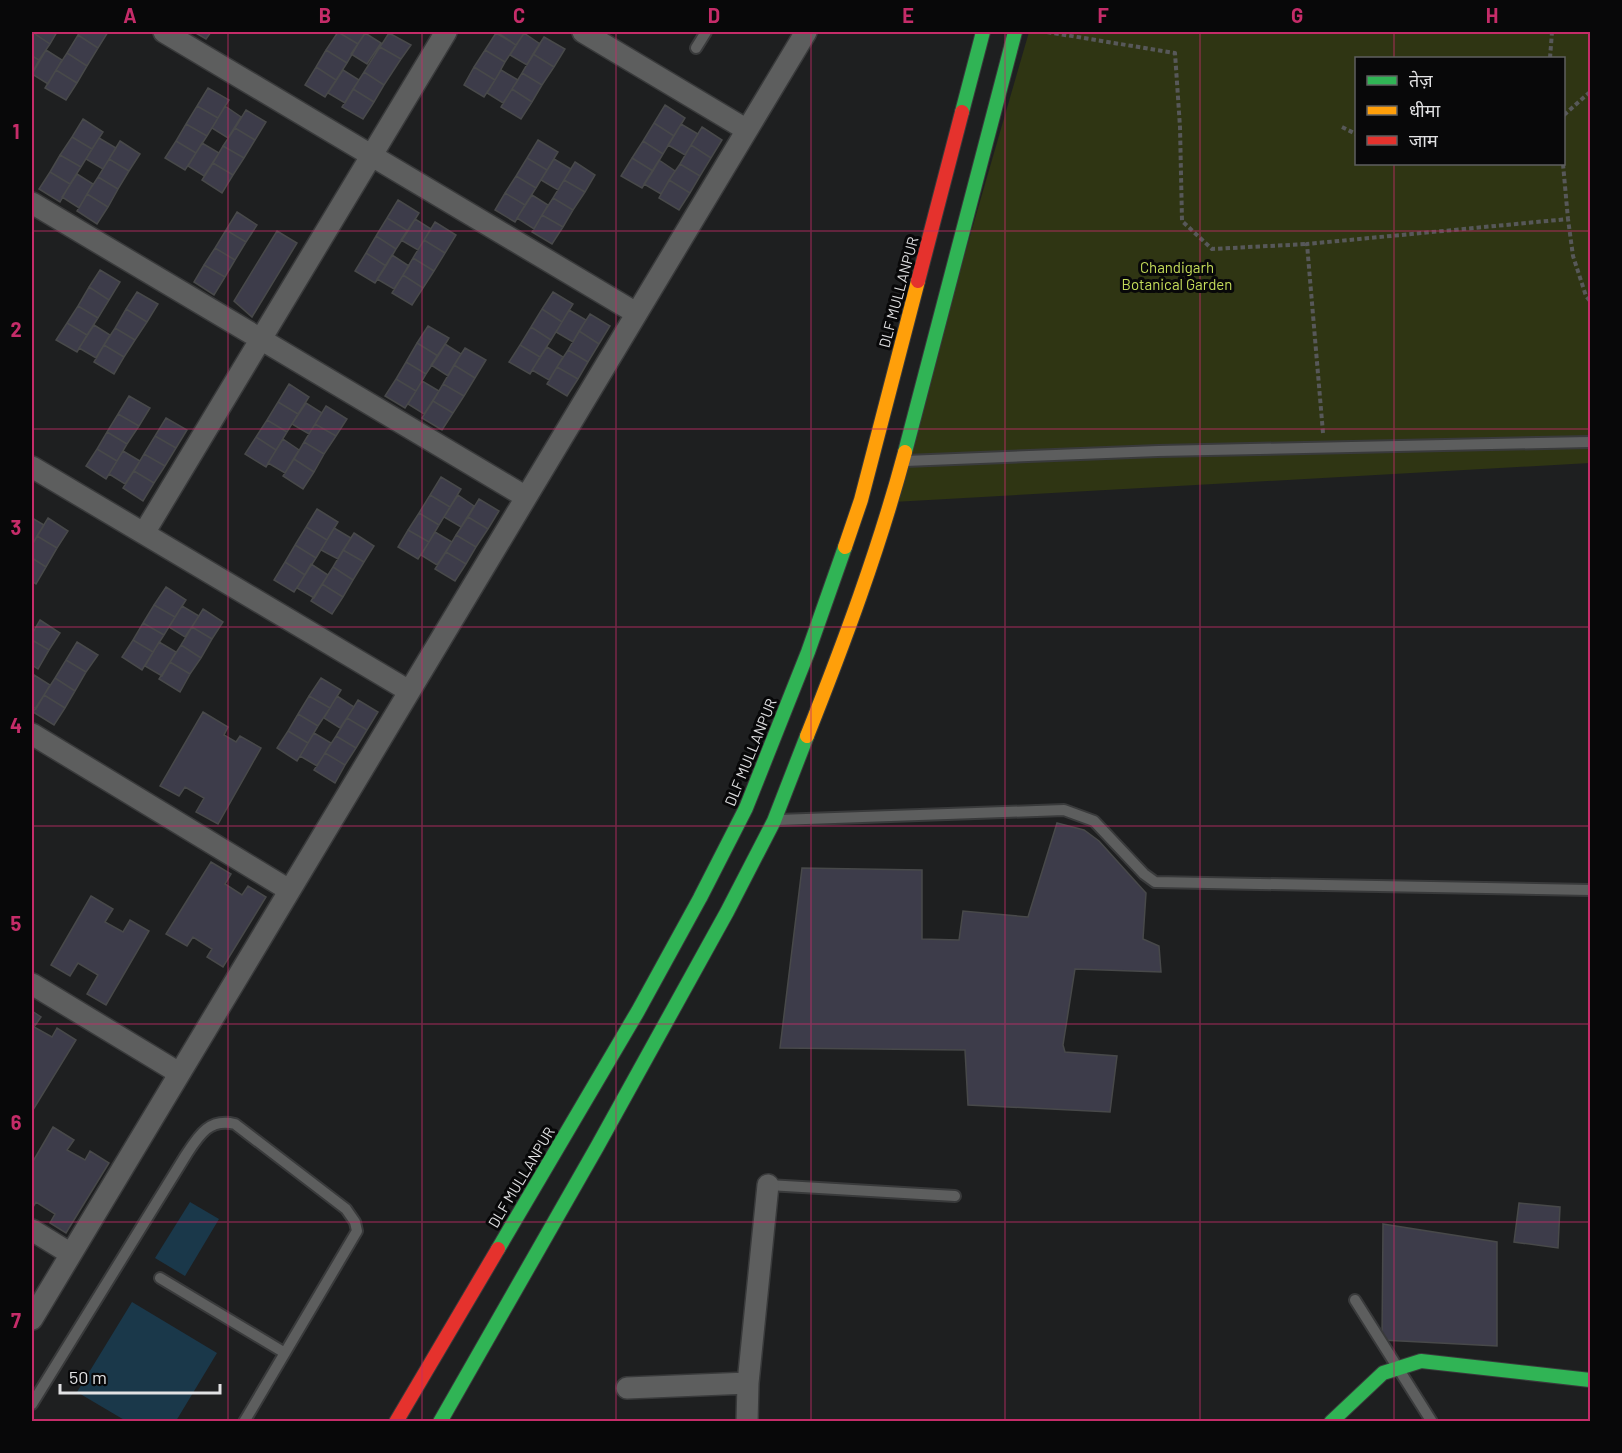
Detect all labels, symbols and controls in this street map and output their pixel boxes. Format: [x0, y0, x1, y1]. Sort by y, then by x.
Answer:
text: A [123, 3, 137, 27]
text: B [319, 3, 331, 27]
text: C [513, 3, 525, 27]
text: D [708, 3, 720, 27]
text: E [902, 3, 914, 27]
text: F [1097, 3, 1109, 27]
text: G [1291, 3, 1303, 27]
text: H [1486, 3, 1498, 27]
legend [1355, 57, 1565, 165]
text: तेज़ [1409, 69, 1433, 91]
text: धीमा [1409, 99, 1440, 121]
text: 1 [12, 119, 20, 143]
text: जाम [1409, 129, 1439, 151]
street label: DLF MULLANPUR [875, 234, 921, 350]
park label: Chandigarh Botanical Garden [1122, 258, 1232, 293]
text: 2 [10, 317, 22, 341]
text: 3 [11, 515, 21, 539]
street label: DLF MULLANPUR [720, 696, 780, 808]
text: 4 [10, 713, 22, 737]
text: 5 [11, 911, 22, 935]
text: 6 [11, 1110, 22, 1134]
street label: DLF MULLANPUR [484, 1123, 558, 1231]
text: 7 [11, 1308, 21, 1332]
scale bar [60, 1357, 220, 1395]
text: 50 m [69, 1366, 107, 1388]

